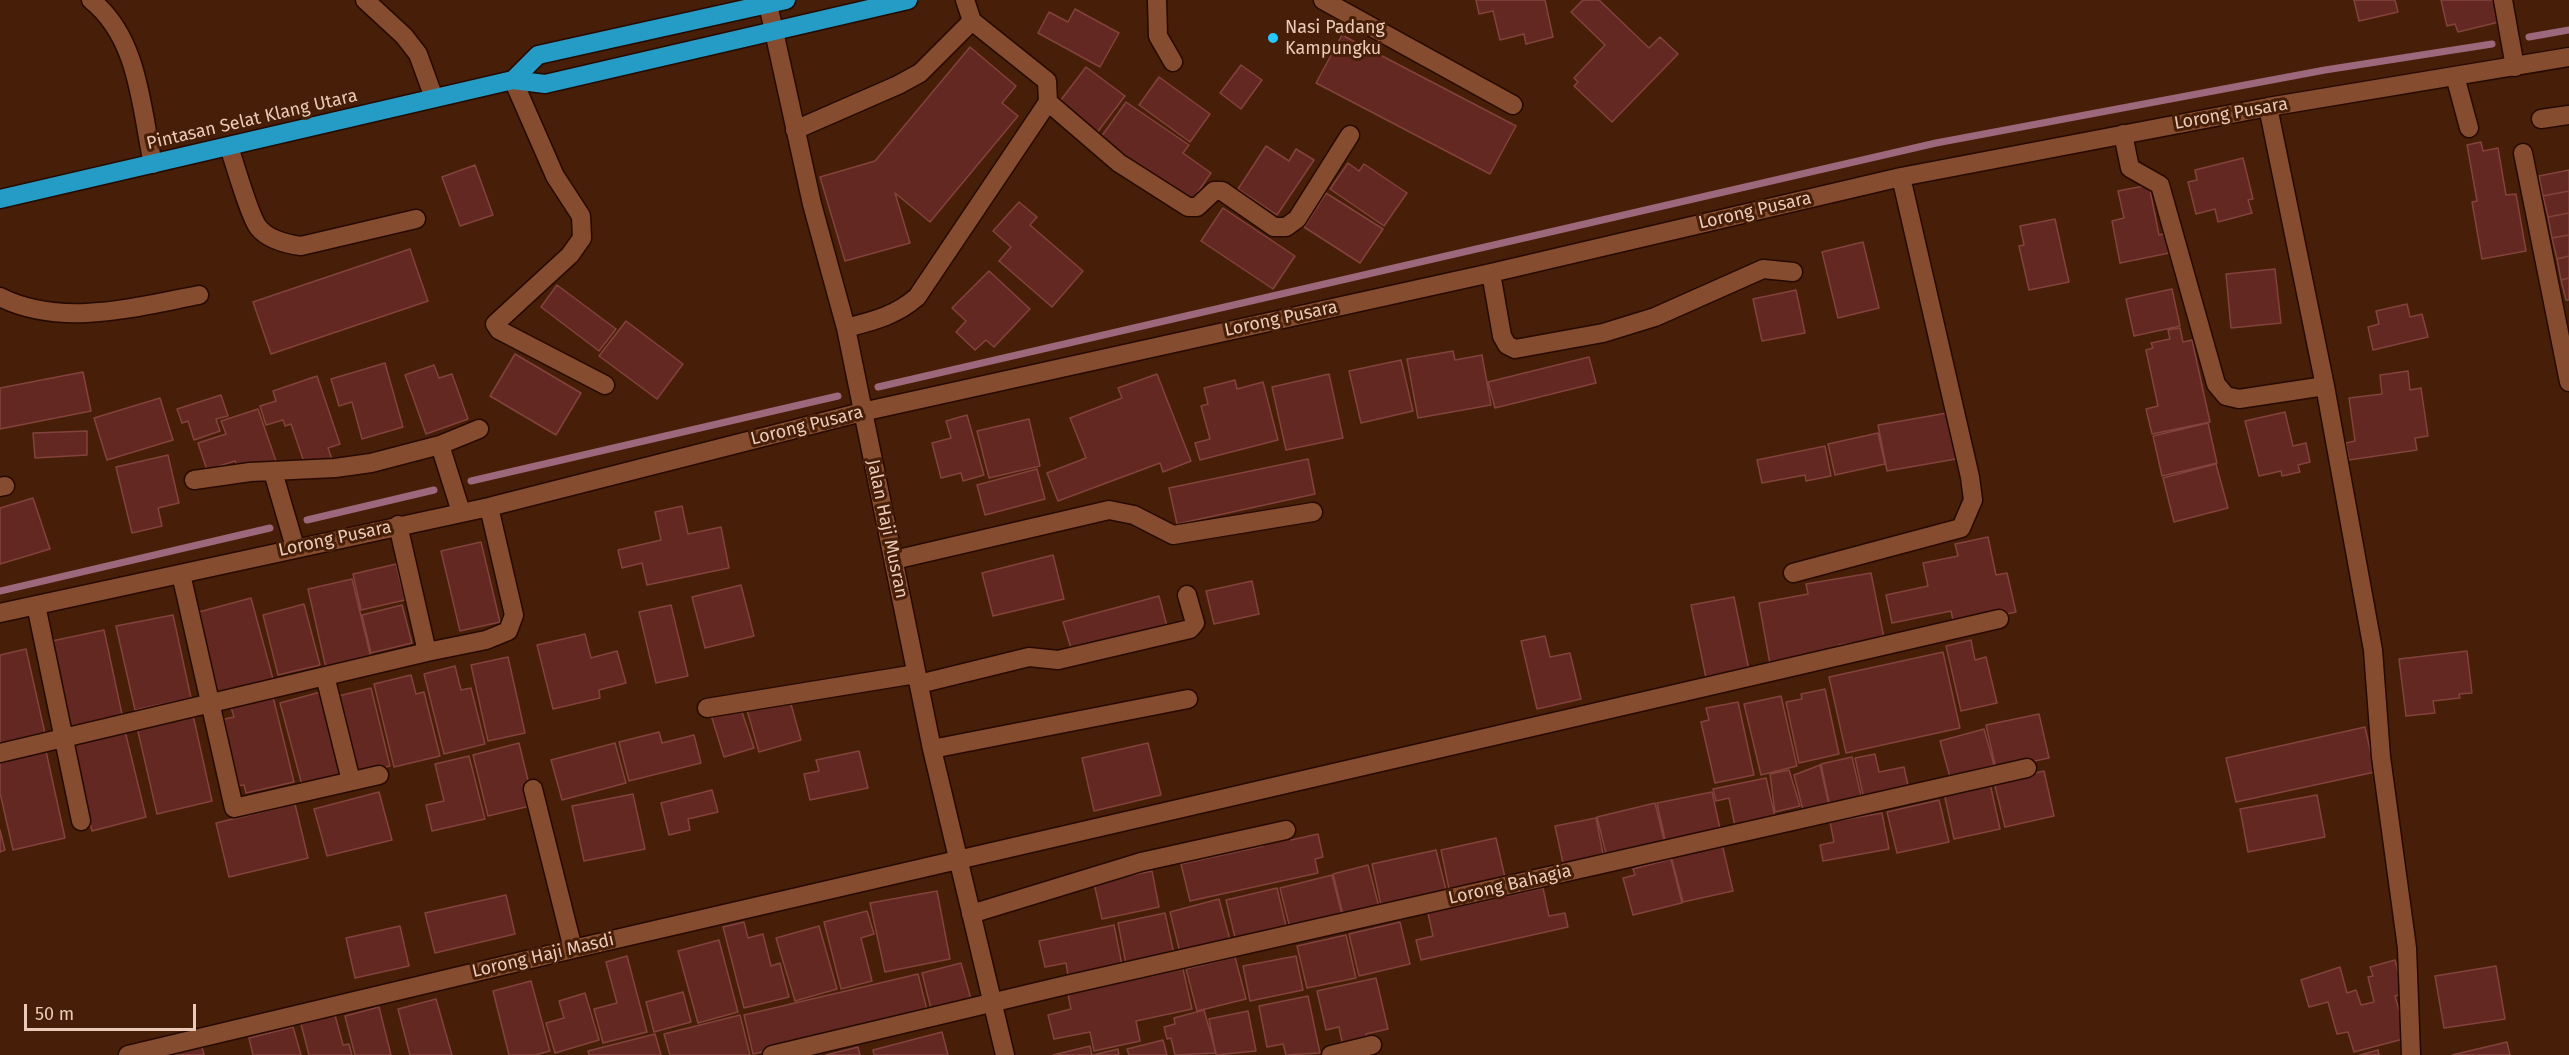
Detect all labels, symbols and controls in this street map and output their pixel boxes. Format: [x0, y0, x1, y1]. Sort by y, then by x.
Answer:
place label: Nasi Padang Kampungku [1285, 17, 1385, 60]
marker: Nasi Padang Kampungku [1266, 31, 1280, 45]
street label: Pintasan Selat Klang Utara [144, 85, 360, 155]
street label: Lorong Pusara [2172, 93, 2290, 135]
street label: Lorong Pusara [1696, 188, 1814, 234]
street label: Lorong Pusara [1222, 296, 1340, 342]
street label: Lorong Pusara [748, 402, 866, 450]
street label: Jalan Haji Musran [862, 457, 912, 601]
street label: Lorong Pusara [276, 516, 394, 562]
street label: Lorong Bahagia [1446, 860, 1574, 910]
street label: Lorong Haji Masdi [470, 929, 616, 983]
scale bar [27, 992, 200, 1030]
text: 50 m [35, 1003, 74, 1025]

